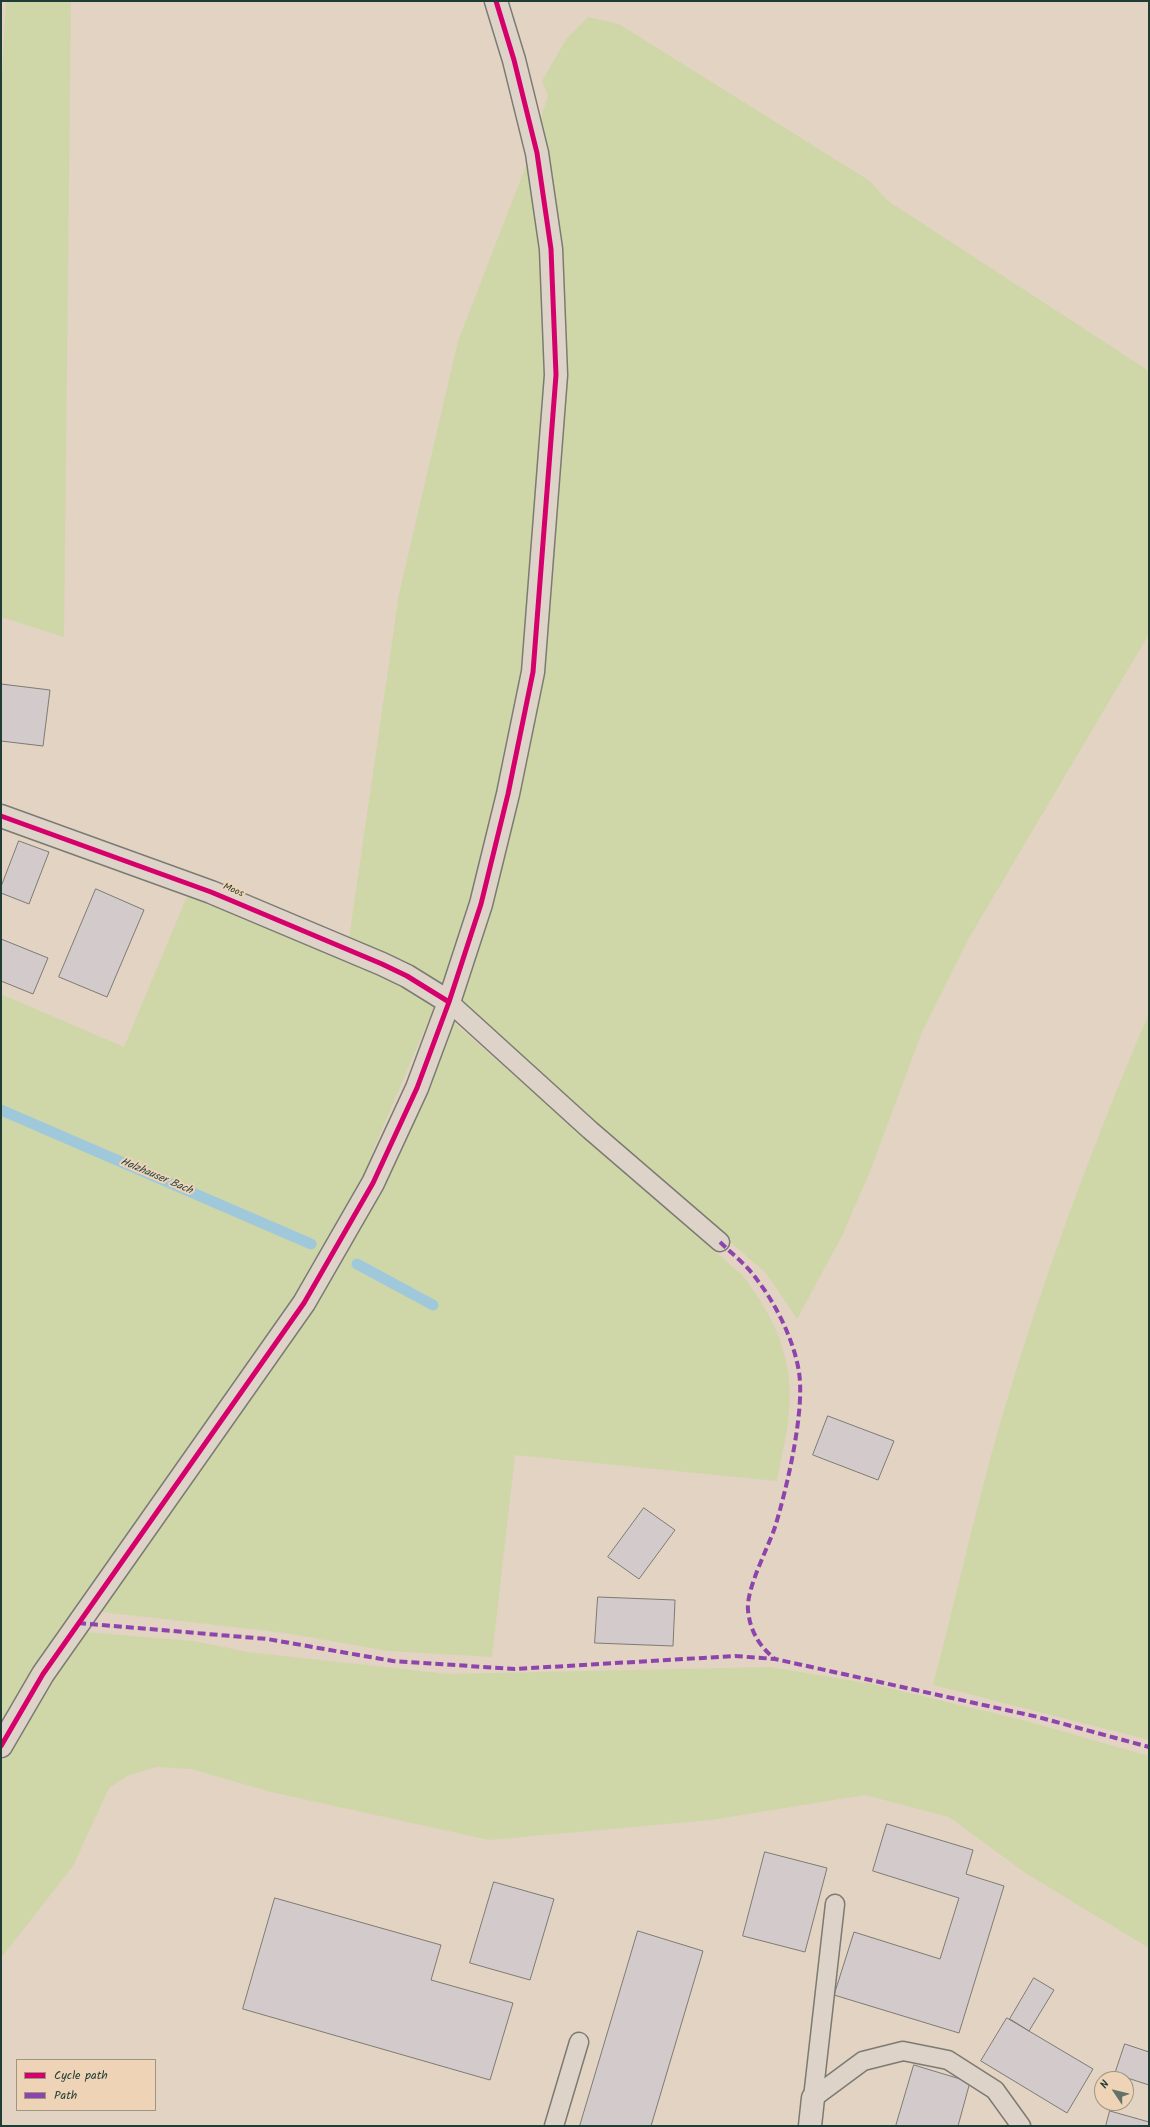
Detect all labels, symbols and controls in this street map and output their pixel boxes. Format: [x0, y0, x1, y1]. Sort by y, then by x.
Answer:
street label: Moos [221, 881, 245, 901]
water label: Holzhauser Bach [118, 1156, 194, 1198]
legend [16, 2059, 156, 2111]
text: Cycle path [54, 2066, 108, 2085]
north arrow [1094, 2071, 1134, 2111]
text: N [1096, 2077, 1114, 2093]
text: Path [54, 2086, 77, 2105]

